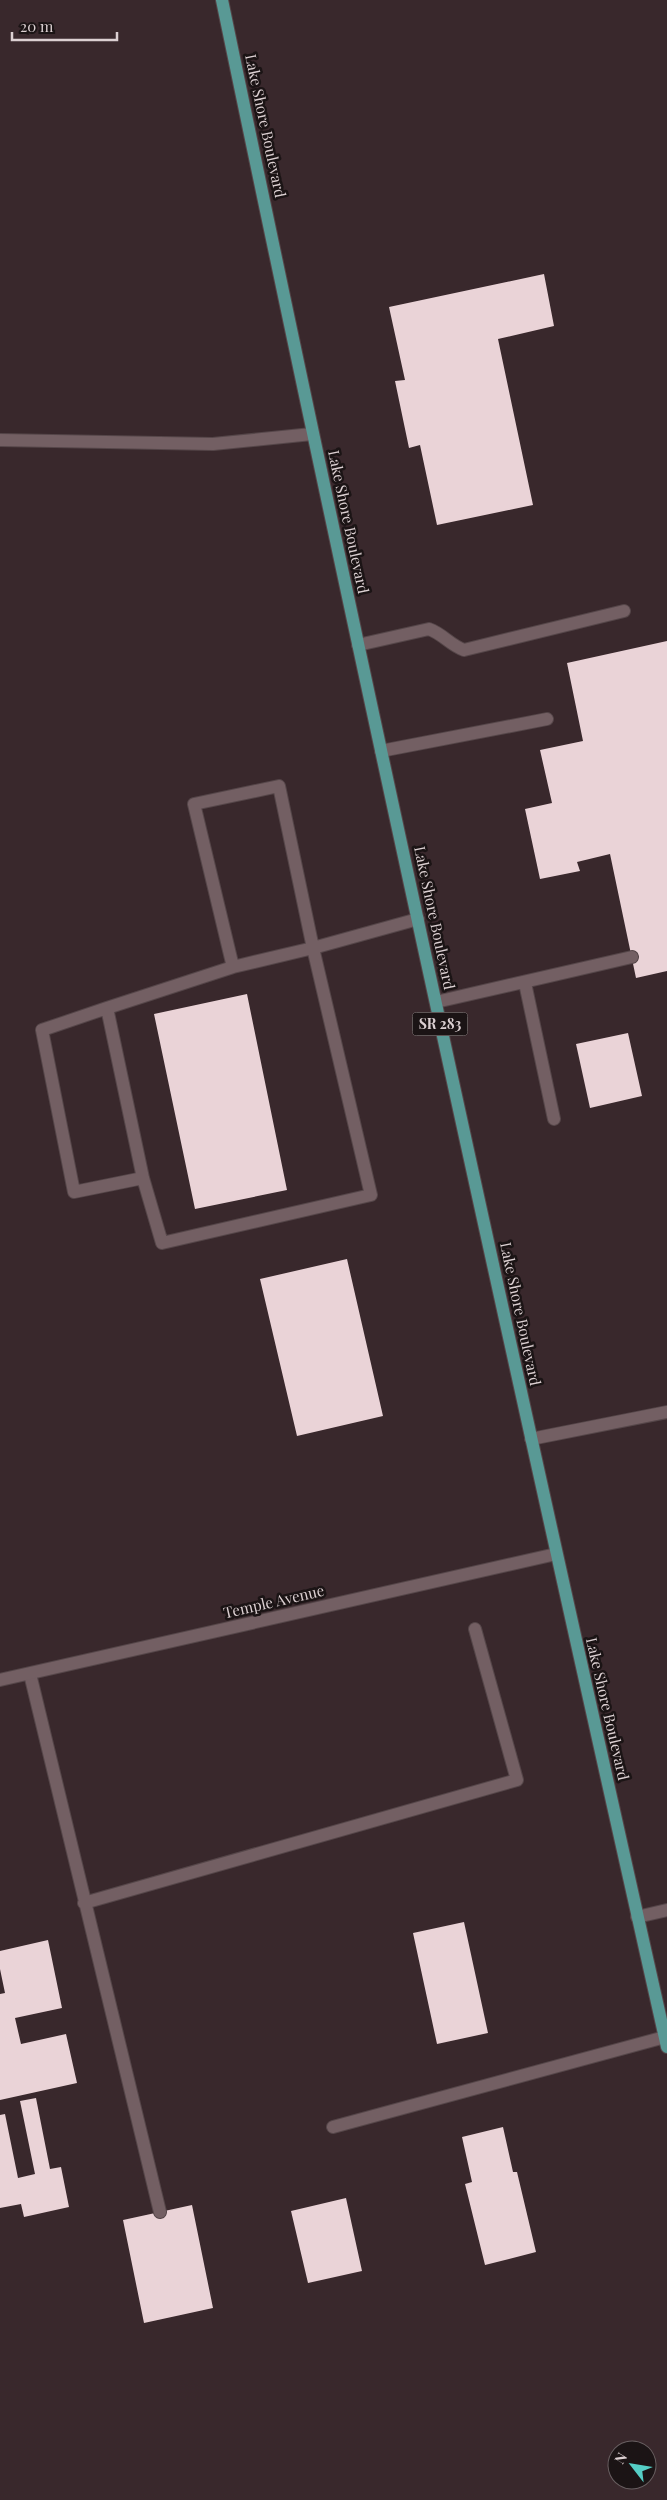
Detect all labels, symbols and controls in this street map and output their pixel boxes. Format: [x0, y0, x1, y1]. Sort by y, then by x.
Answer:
scale bar [12, 10, 118, 42]
text: 20 m [20, 16, 54, 36]
street label: Lake Shore Boulevard [241, 52, 291, 200]
street label: Lake Shore Boulevard [324, 448, 374, 596]
street label: Lake Shore Boulevard [410, 844, 460, 992]
road number: SR 283 [412, 1012, 468, 1036]
street label: Lake Shore Boulevard [496, 1240, 546, 1388]
street label: Temple Avenue [221, 1580, 326, 1622]
street label: Lake Shore Boulevard [582, 1635, 634, 1782]
north arrow [607, 2440, 657, 2490]
text: N [610, 2449, 631, 2467]

